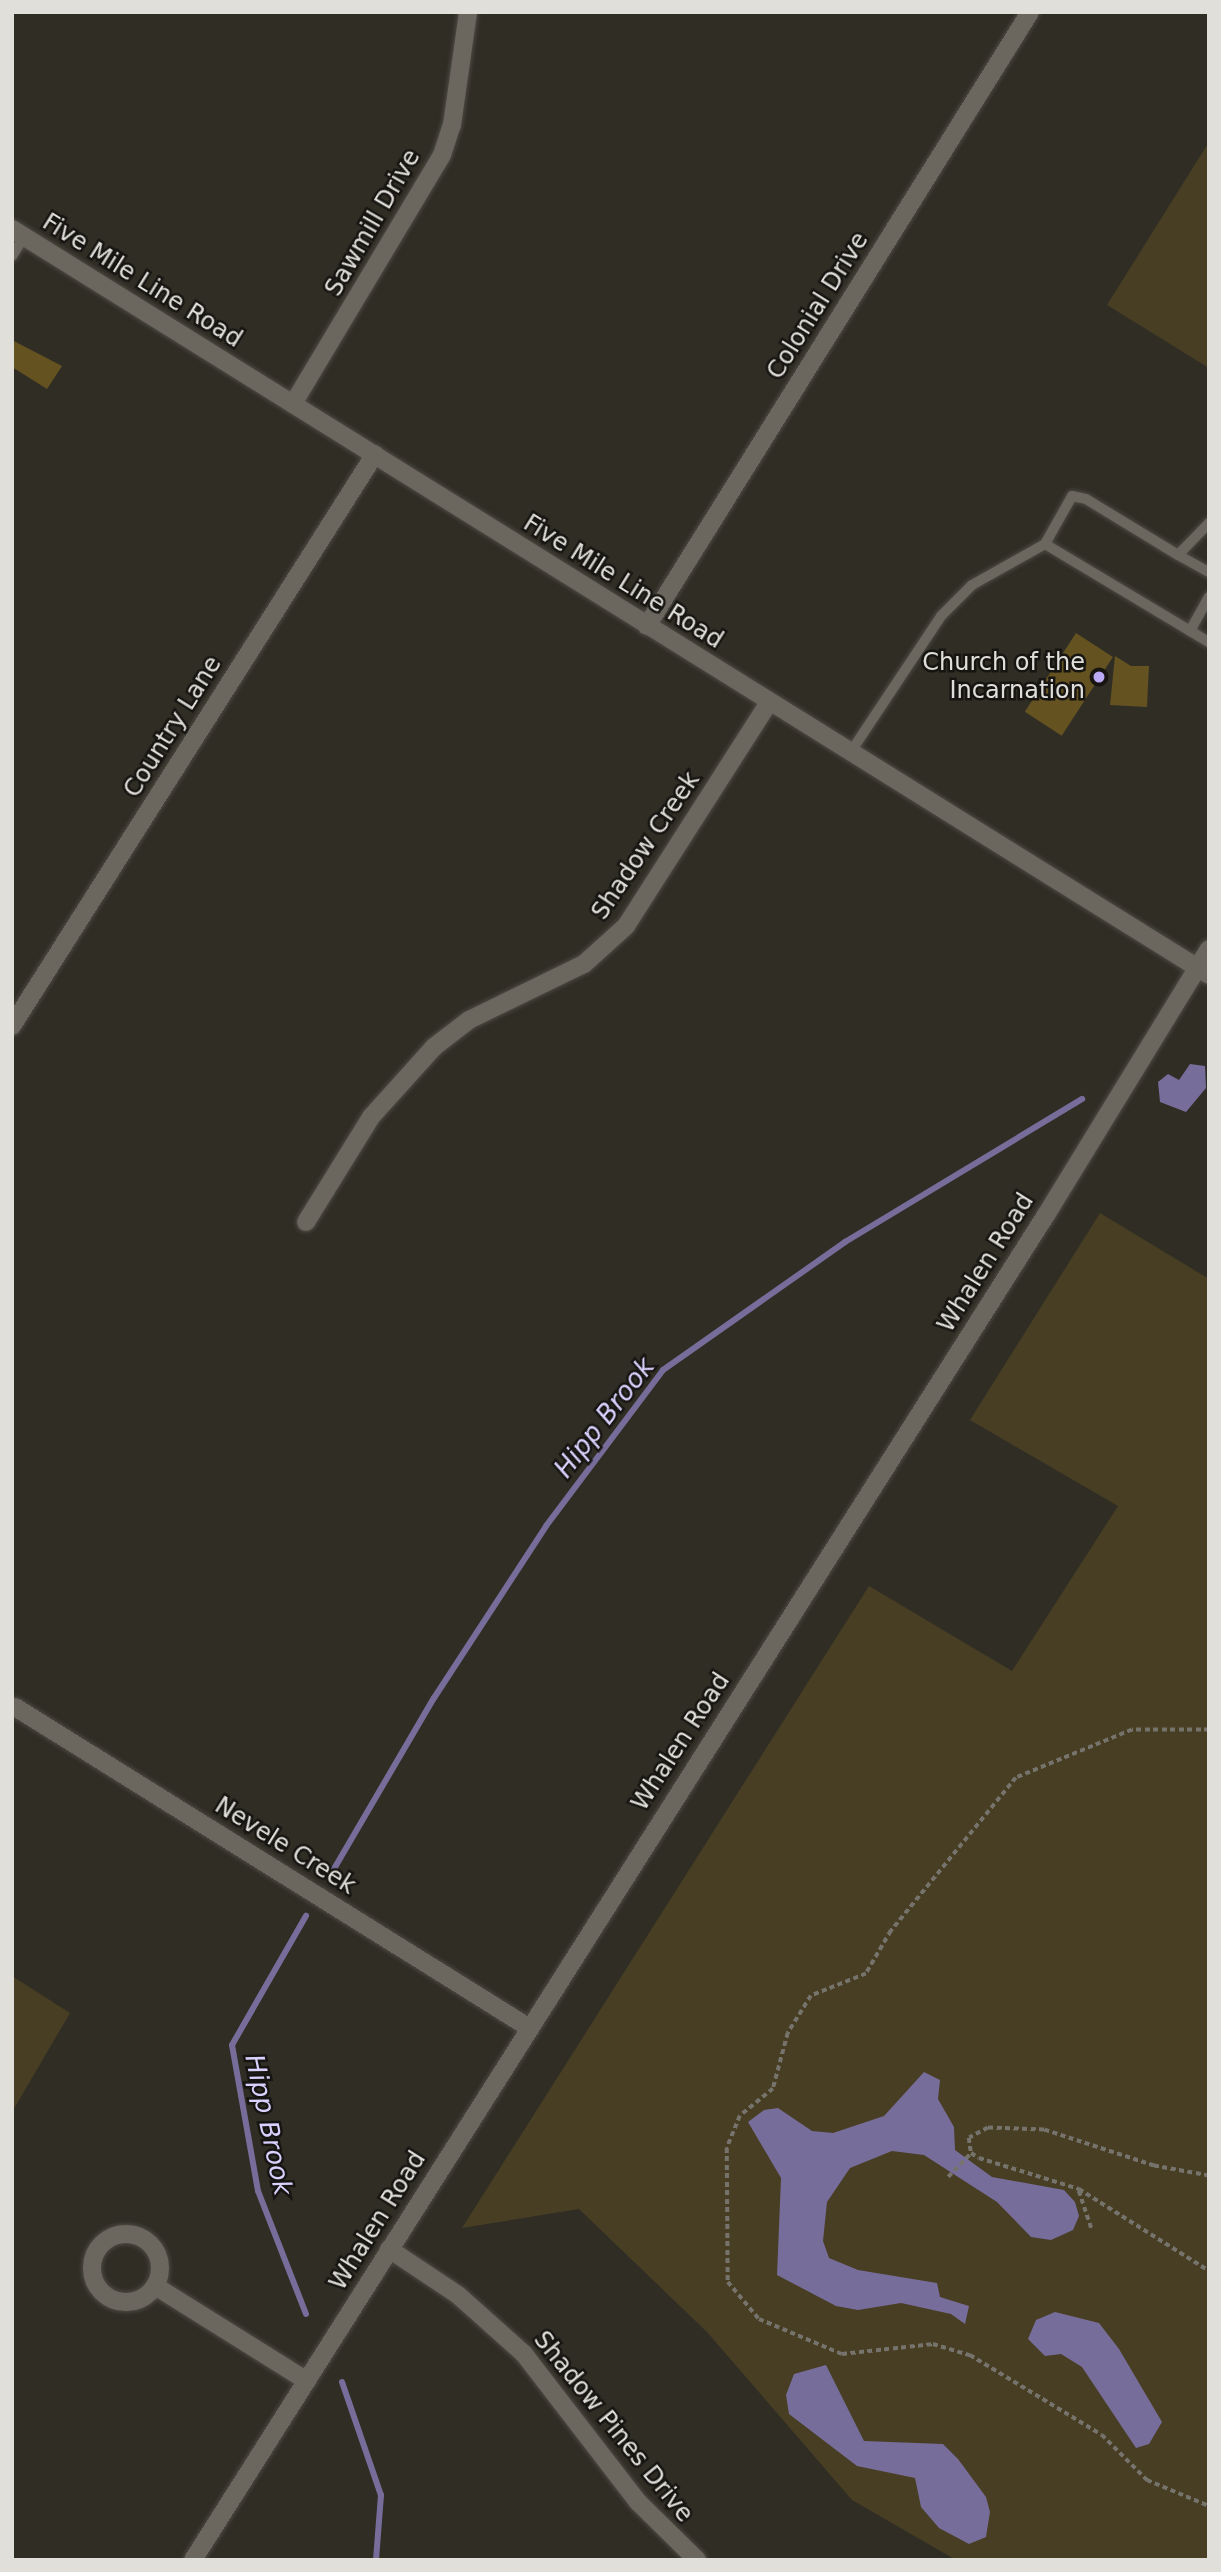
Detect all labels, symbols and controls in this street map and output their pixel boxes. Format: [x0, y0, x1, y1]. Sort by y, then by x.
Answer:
street label: Sawmill Drive [319, 145, 427, 301]
street label: Five Mile Line Road [37, 208, 247, 354]
street label: Colonial Drive [761, 227, 875, 385]
street label: Five Mile Line Road [518, 509, 728, 655]
place label: Church of the Incarnation [922, 649, 1085, 705]
street label: Country Lane [118, 651, 228, 803]
marker: Church of the Incarnation [1091, 669, 1107, 685]
street label: Shadow Creek [586, 767, 706, 925]
street label: Whalen Road [932, 1188, 1040, 1338]
water label: Hipp Brook [549, 1352, 661, 1484]
street label: Whalen Road [626, 1668, 736, 1816]
street label: Nevele Creek [209, 1791, 361, 1901]
water label: Hipp Brook [238, 2052, 298, 2198]
street label: Whalen Road [324, 2146, 432, 2296]
street label: Shadow Pines Drive [527, 2326, 699, 2528]

